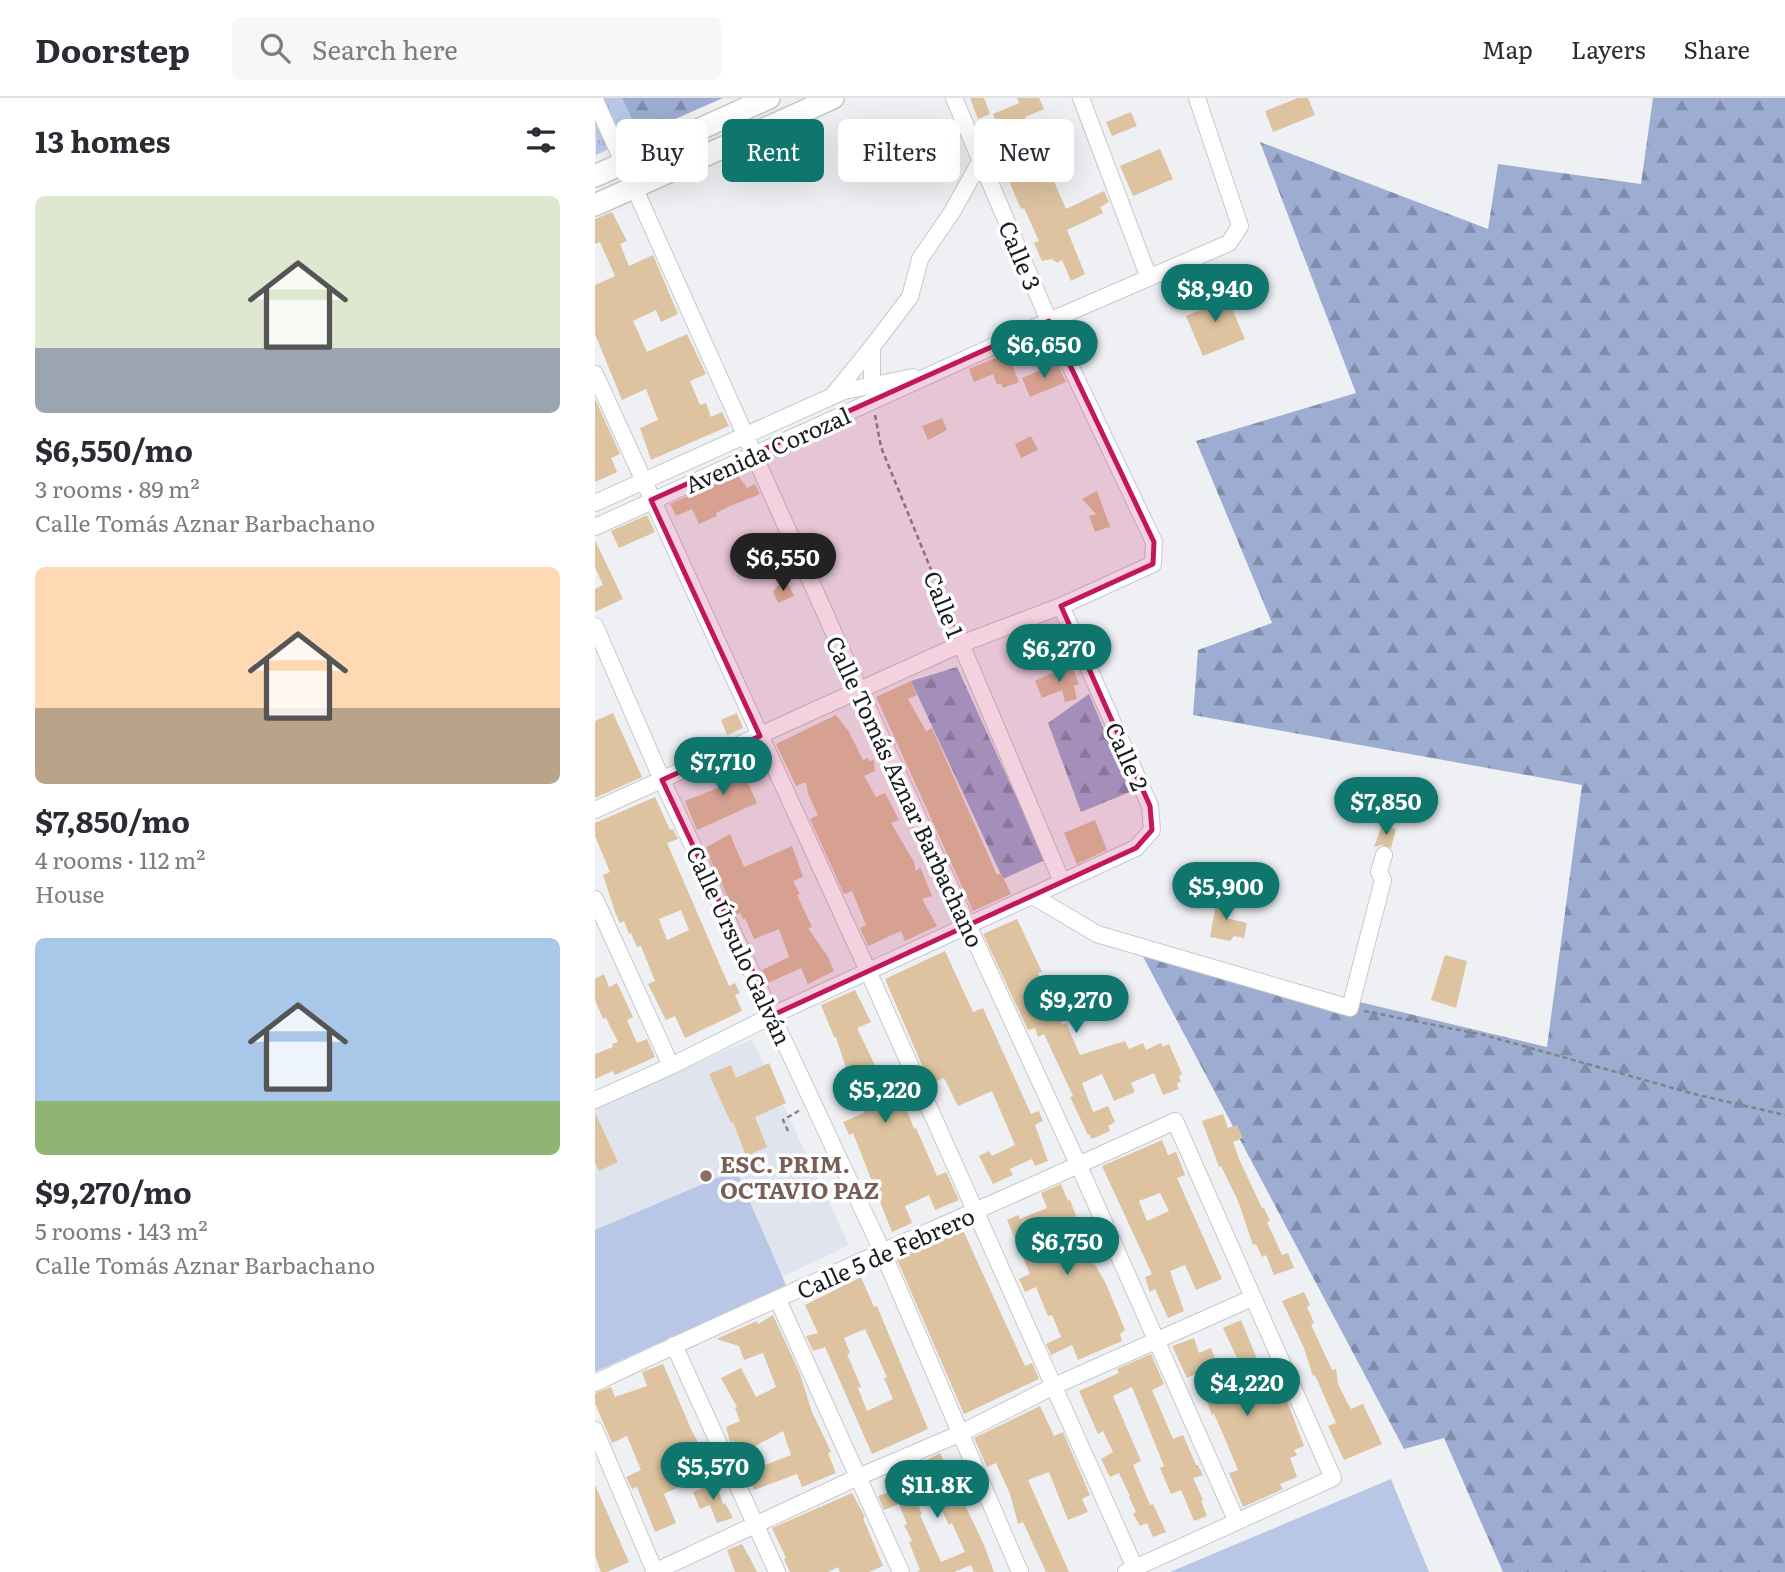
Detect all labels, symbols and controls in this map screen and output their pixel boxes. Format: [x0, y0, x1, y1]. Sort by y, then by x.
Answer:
search box [232, 17, 722, 80]
text: Doorstep [35, 24, 190, 73]
icon: search [256, 29, 294, 67]
text: Search here [312, 29, 458, 68]
text: Map [1482, 31, 1533, 66]
text: Layers [1571, 31, 1645, 66]
text: Share [1683, 31, 1750, 66]
text: 13 homes [35, 118, 171, 162]
chip: Buy [616, 119, 708, 182]
chip: Rent [722, 119, 824, 182]
chip: Filters [838, 119, 960, 182]
chip: New [974, 119, 1074, 182]
icon: filters [522, 121, 560, 159]
street label: Calle 3 [991, 215, 1051, 295]
icon: home [235, 242, 361, 368]
pin: $8,940 [1158, 264, 1272, 324]
text: $8,940 [1177, 270, 1253, 304]
pin: $6,650 [987, 320, 1101, 380]
text: $6,650 [1007, 326, 1081, 360]
street label: Avenida Corozal [679, 397, 856, 501]
text: $6,550/mo [35, 427, 193, 471]
text: 3 rooms · 89 m² [35, 471, 200, 505]
text: Calle Tomás Aznar Barbachano [35, 505, 375, 539]
pin: $6,550 [726, 533, 840, 593]
text: $6,550 [746, 539, 820, 573]
street label: Calle 1 [916, 565, 974, 643]
icon: home [235, 613, 361, 739]
pin: $6,270 [1002, 624, 1116, 684]
street label: Calle Tomás Aznar Barbachano [819, 630, 993, 952]
text: $6,270 [1022, 630, 1096, 664]
street label: Calle 2 [1098, 716, 1158, 796]
pin: $7,710 [666, 738, 780, 797]
text: $7,710 [690, 743, 756, 777]
pin: $7,850 [1329, 778, 1443, 837]
text: $7,850 [1350, 783, 1422, 817]
text: $7,850/mo [35, 798, 190, 842]
street label: Calle Úrsulo Galván [679, 840, 801, 1050]
text: 4 rooms · 112 m² [35, 842, 205, 876]
pin: $5,900 [1169, 862, 1283, 922]
text: $5,900 [1188, 868, 1264, 902]
text: House [35, 876, 104, 910]
pin: $9,270 [1019, 976, 1133, 1035]
text: $9,270 [1040, 981, 1112, 1015]
icon: home [235, 984, 361, 1110]
pin: $5,220 [828, 1066, 942, 1125]
text: $5,220 [849, 1071, 921, 1105]
place label: ESC. PRIM. OCTAVIO PAZ [720, 1146, 879, 1206]
marker: ESC. PRIM. OCTAVIO PAZ [698, 1168, 714, 1184]
text: $9,270/mo [35, 1169, 192, 1213]
street label: Calle 5 de Febrero [791, 1198, 979, 1306]
text: 5 rooms · 143 m² [35, 1213, 208, 1247]
pin: $6,750 [1010, 1218, 1124, 1277]
text: $6,750 [1031, 1223, 1103, 1257]
text: Calle Tomás Aznar Barbachano [35, 1247, 375, 1281]
pin: $4,220 [1190, 1358, 1304, 1418]
text: $4,220 [1210, 1364, 1284, 1398]
pin: $5,570 [656, 1442, 770, 1502]
text: $5,570 [677, 1448, 749, 1482]
pin: $11.8K [880, 1460, 994, 1520]
text: $11.8K [901, 1466, 973, 1500]

